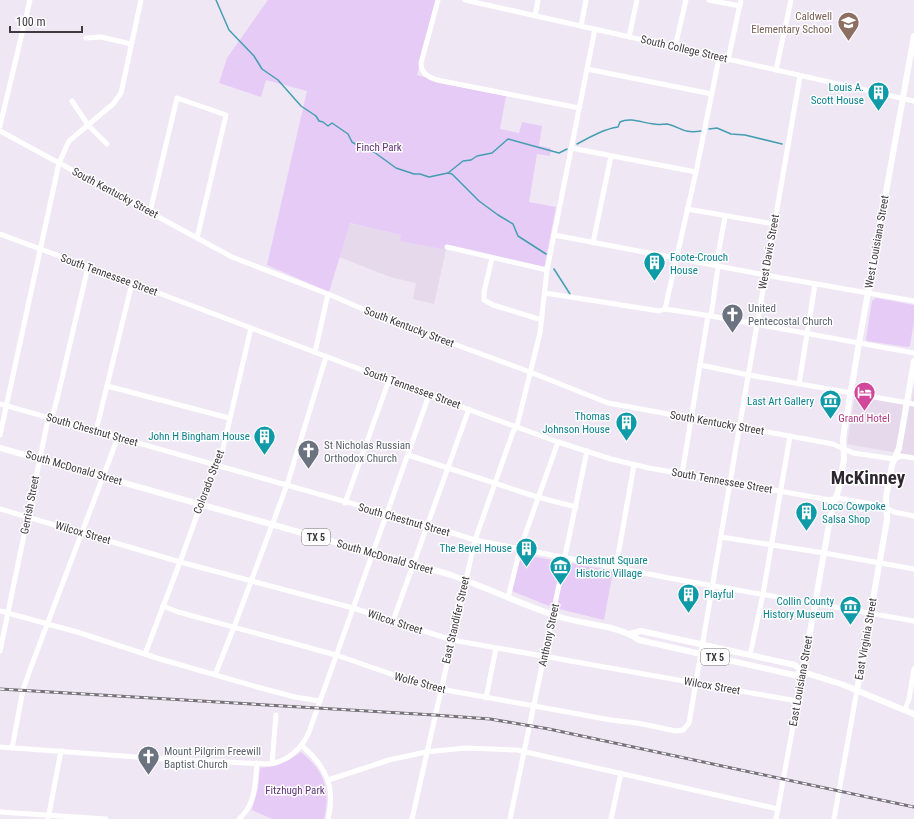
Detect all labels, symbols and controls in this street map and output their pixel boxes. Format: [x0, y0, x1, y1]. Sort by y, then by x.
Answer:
scale bar [10, 8, 82, 34]
school or university icon: Caldwell Elementary School [835, 9, 861, 42]
place label: Caldwell Elementary School [751, 10, 832, 36]
text: 100 m [16, 15, 46, 29]
street label: South College Street [639, 33, 729, 65]
building icon: Louis A. Scott House [866, 80, 892, 113]
place label: Louis A. Scott House [811, 81, 864, 107]
park label: Finch Park [356, 141, 402, 154]
street label: South Kentucky Street [70, 165, 160, 221]
street label: West Louisiana Street [862, 194, 892, 290]
street label: West Davis Street [756, 213, 782, 291]
building icon: Foote-Crouch House [641, 250, 667, 283]
street label: South Tennessee Street [59, 251, 159, 299]
place label: Foote-Crouch House [670, 251, 728, 277]
church icon: United Pentecostal Church [720, 301, 746, 334]
place label: United Pentecostal Church [748, 302, 833, 328]
street label: South Kentucky Street [362, 304, 456, 350]
street label: South Tennessee Street [362, 364, 462, 412]
hotel icon: Grand Hotel [851, 379, 877, 412]
museum icon: Last Art Gallery [817, 388, 843, 421]
place label: Last Art Gallery [747, 395, 814, 408]
street label: South Kentucky Street [669, 408, 765, 438]
building icon: Thomas Johnson House [613, 409, 639, 442]
place label: Thomas Johnson House [542, 410, 610, 436]
street label: South Chestnut Street [45, 411, 139, 449]
place label: Grand Hotel [838, 412, 890, 425]
building icon: John H Bingham House [252, 423, 278, 456]
place label: John H Bingham House [148, 430, 250, 443]
church icon: St Nicholas Russian Orthodox Church [296, 438, 322, 471]
place label: St Nicholas Russian Orthodox Church [324, 439, 410, 465]
street label: South McDonald Street [24, 448, 124, 488]
street label: Colorado Street [191, 448, 227, 516]
street label: South Tennessee Street [671, 466, 773, 496]
district label: McKinney [831, 466, 906, 489]
street label: Gerrish Street [18, 475, 42, 535]
building icon: Loco Cowpoke Salsa Shop [794, 499, 820, 532]
place label: Loco Cowpoke Salsa Shop [822, 500, 886, 526]
street label: South Chestnut Street [357, 501, 451, 539]
street label: Wilcox Street [54, 519, 112, 547]
road number: TX 5 [302, 529, 330, 545]
building icon: The Bevel House [514, 535, 540, 568]
street label: South McDonald Street [335, 537, 435, 577]
place label: The Bevel House [440, 542, 512, 555]
museum icon: Chestnut Square Historic Village [548, 553, 574, 586]
place label: Chestnut Square Historic Village [576, 554, 648, 580]
street label: East Standifer Street [440, 575, 472, 665]
building icon: Playful [675, 581, 701, 614]
place label: Playful [704, 588, 734, 601]
museum icon: Collin County History Museum [837, 594, 863, 627]
place label: Collin County History Museum [763, 595, 834, 621]
street label: East Virginia Street [852, 597, 880, 681]
street label: Anthony Street [536, 602, 562, 668]
street label: Wilcox Street [366, 607, 424, 637]
street label: East Louisiana Street [787, 635, 815, 727]
road number: TX 5 [701, 649, 729, 665]
street label: Wolfe Street [393, 670, 447, 696]
street label: Wilcox Street [683, 675, 741, 697]
church icon: Mount Pilgrim Freewill Baptist Church [135, 744, 161, 777]
place label: Mount Pilgrim Freewill Baptist Church [164, 745, 261, 771]
park label: Fitzhugh Park [265, 784, 325, 797]

